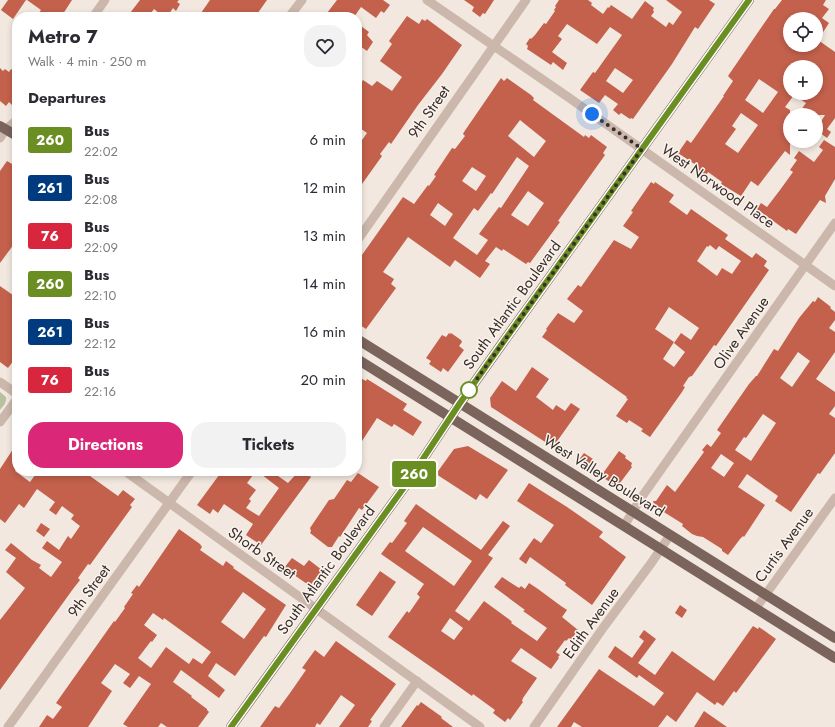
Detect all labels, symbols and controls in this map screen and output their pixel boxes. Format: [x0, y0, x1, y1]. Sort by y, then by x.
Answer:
map controls [783, 12, 823, 148]
button: locate [783, 12, 823, 52]
text: Metro 7 [28, 23, 98, 50]
button: heart [304, 25, 346, 67]
text: Walk · 4 min · 250 m [28, 52, 146, 71]
button: + [783, 60, 823, 100]
street label: 9th Street [403, 81, 456, 143]
text: Departures [28, 87, 106, 109]
your location [582, 104, 602, 124]
button: − [783, 108, 823, 148]
text: Bus [84, 120, 109, 142]
text: 6 min [309, 129, 346, 151]
text: 260 [36, 130, 64, 150]
street label: West Norwood Place [657, 139, 779, 234]
text: 22:02 [84, 142, 118, 161]
text: Bus [84, 168, 109, 190]
text: 12 min [303, 177, 346, 199]
text: 261 [37, 178, 63, 198]
text: 22:08 [84, 190, 118, 209]
text: Bus [84, 216, 109, 238]
text: 13 min [303, 225, 346, 247]
text: 76 [41, 226, 59, 246]
street label: South Atlantic Boulevard [458, 236, 566, 374]
text: 22:09 [84, 238, 118, 257]
text: Bus [84, 264, 109, 286]
text: 14 min [303, 273, 346, 295]
text: 260 [36, 274, 64, 294]
text: 22:10 [84, 286, 116, 305]
street label: Olive Avenue [708, 292, 774, 374]
text: Bus [84, 312, 109, 334]
text: 16 min [303, 321, 346, 343]
text: 261 [37, 322, 63, 342]
text: 22:12 [84, 334, 116, 353]
text: Bus [84, 360, 109, 382]
text: 20 min [300, 369, 346, 391]
text: 76 [41, 370, 59, 390]
unlabelled marker [460, 381, 478, 399]
text: 22:16 [84, 382, 116, 401]
button: Directions [28, 422, 183, 468]
button: Tickets [191, 422, 346, 468]
street label: West Valley Boulevard [539, 430, 669, 522]
line badge: 260 [391, 461, 437, 487]
text: 260 [400, 464, 428, 484]
street label: South Atlantic Boulevard [272, 501, 380, 639]
street label: Curtis Avenue [749, 503, 819, 587]
street label: Shorb Street [224, 522, 301, 585]
street label: 9th Street [62, 560, 116, 622]
street label: Edith Avenue [558, 583, 625, 663]

